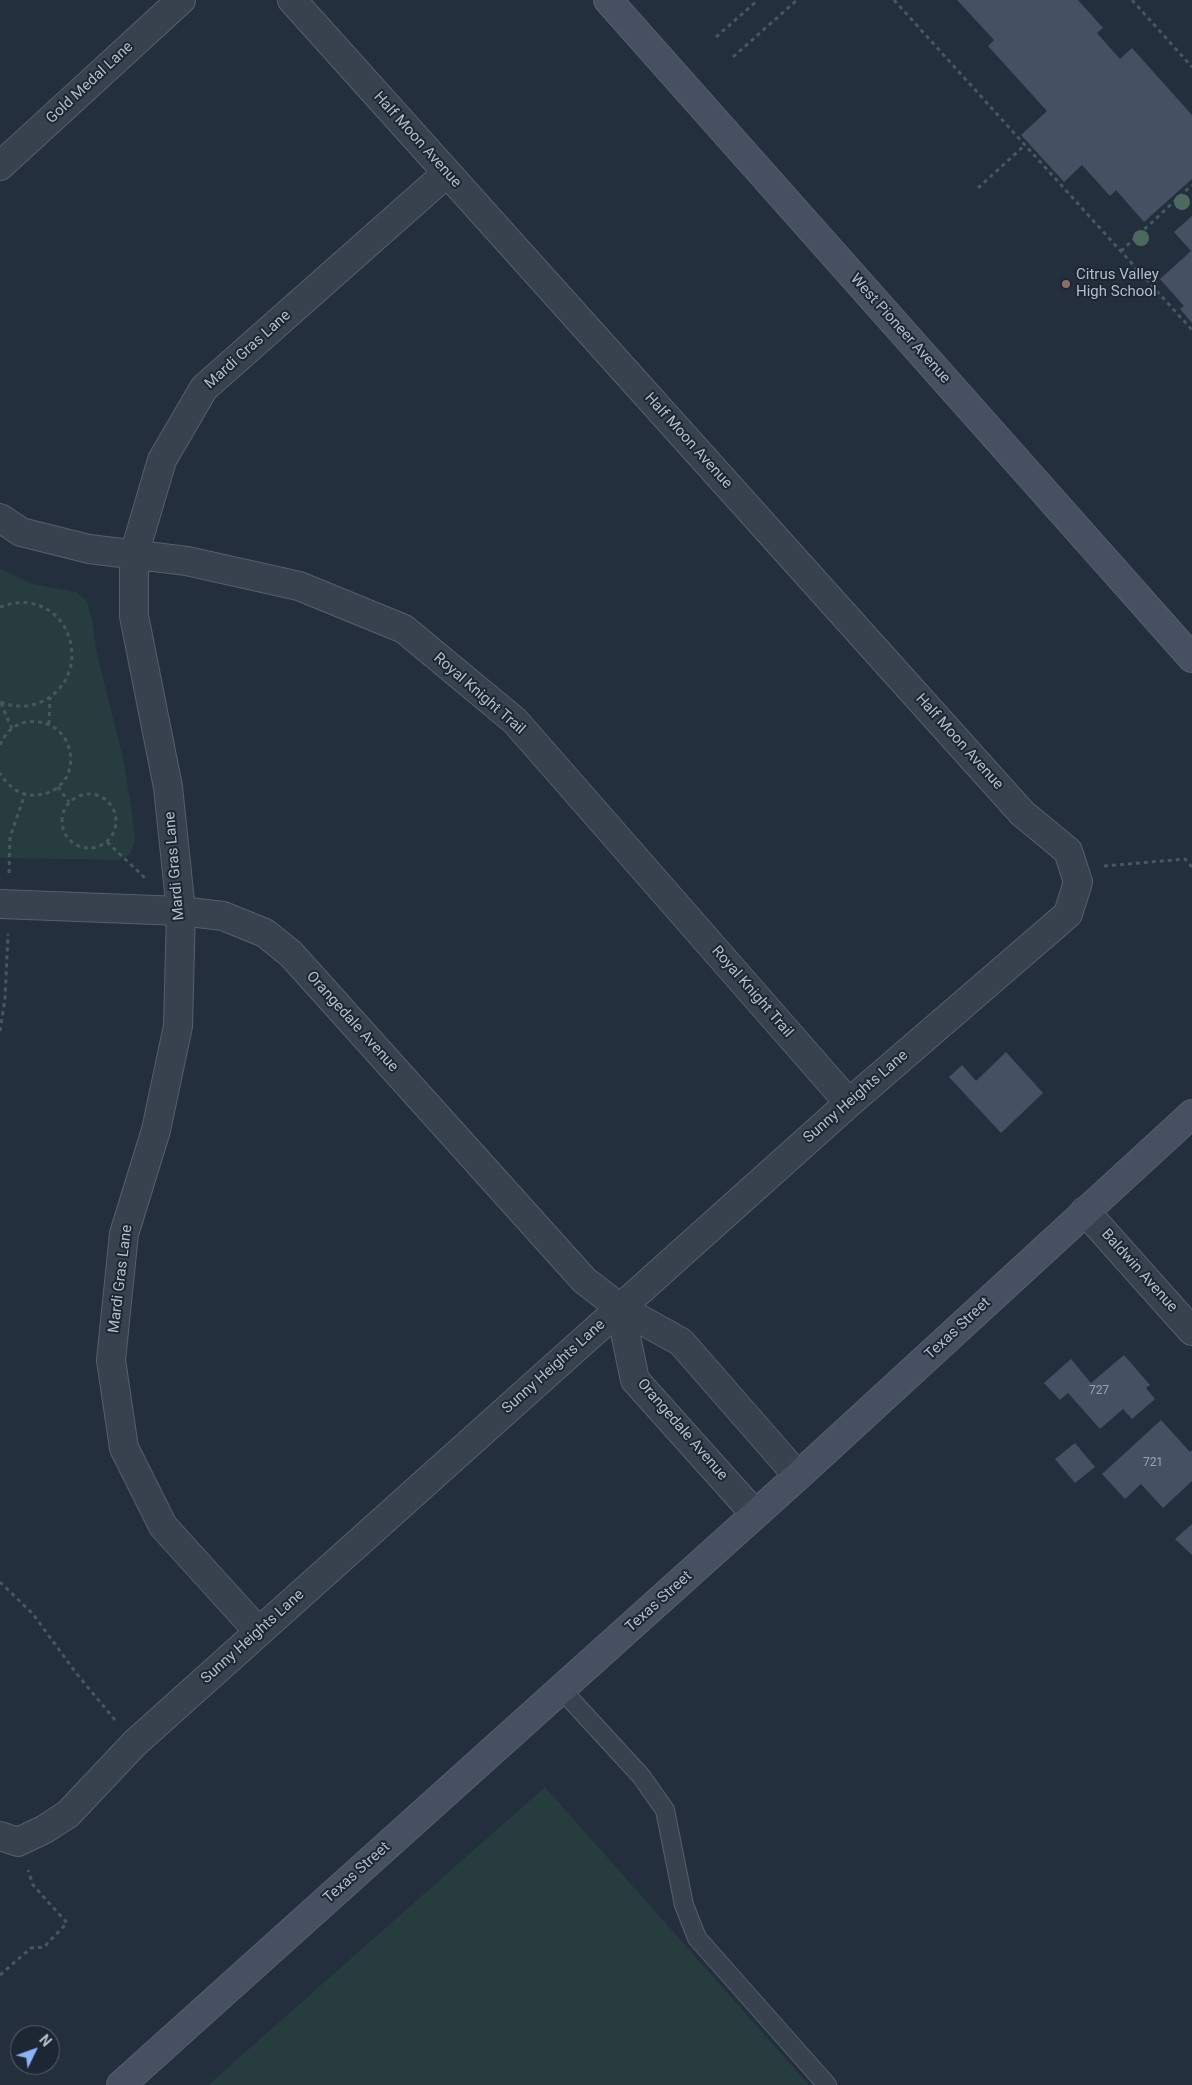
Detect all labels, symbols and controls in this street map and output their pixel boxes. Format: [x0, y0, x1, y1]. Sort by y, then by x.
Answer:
street label: Gold Medal Lane [43, 38, 137, 128]
street label: Half Moon Avenue [369, 88, 465, 192]
place label: Citrus Valley High School [1076, 266, 1159, 301]
street label: West Pioneer Avenue [846, 271, 954, 387]
marker: Citrus Valley High School [1060, 278, 1072, 290]
street label: Mardi Gras Lane [201, 307, 295, 393]
street label: Half Moon Avenue [640, 389, 736, 493]
street label: Royal Knight Trail [430, 649, 528, 739]
street label: Half Moon Avenue [911, 690, 1007, 794]
street label: Mardi Gras Lane [161, 811, 189, 921]
street label: Royal Knight Trail [707, 943, 797, 1041]
street label: Orangedale Avenue [302, 968, 402, 1076]
street label: Sunny Heights Lane [800, 1047, 912, 1147]
street label: Mardi Gras Lane [105, 1224, 137, 1334]
street label: Baldwin Avenue [1097, 1226, 1181, 1316]
street label: Texas Street [922, 1294, 994, 1364]
street label: Sunny Heights Lane [499, 1316, 609, 1418]
street label: Orangedale Avenue [633, 1375, 731, 1485]
house number: 727 [1089, 1384, 1109, 1398]
house number: 721 [1143, 1456, 1163, 1470]
street label: Texas Street [622, 1568, 696, 1636]
street label: Sunny Heights Lane [198, 1586, 308, 1688]
street label: Texas Street [320, 1839, 394, 1907]
north arrow [10, 2025, 60, 2075]
text: N [36, 2032, 55, 2050]

